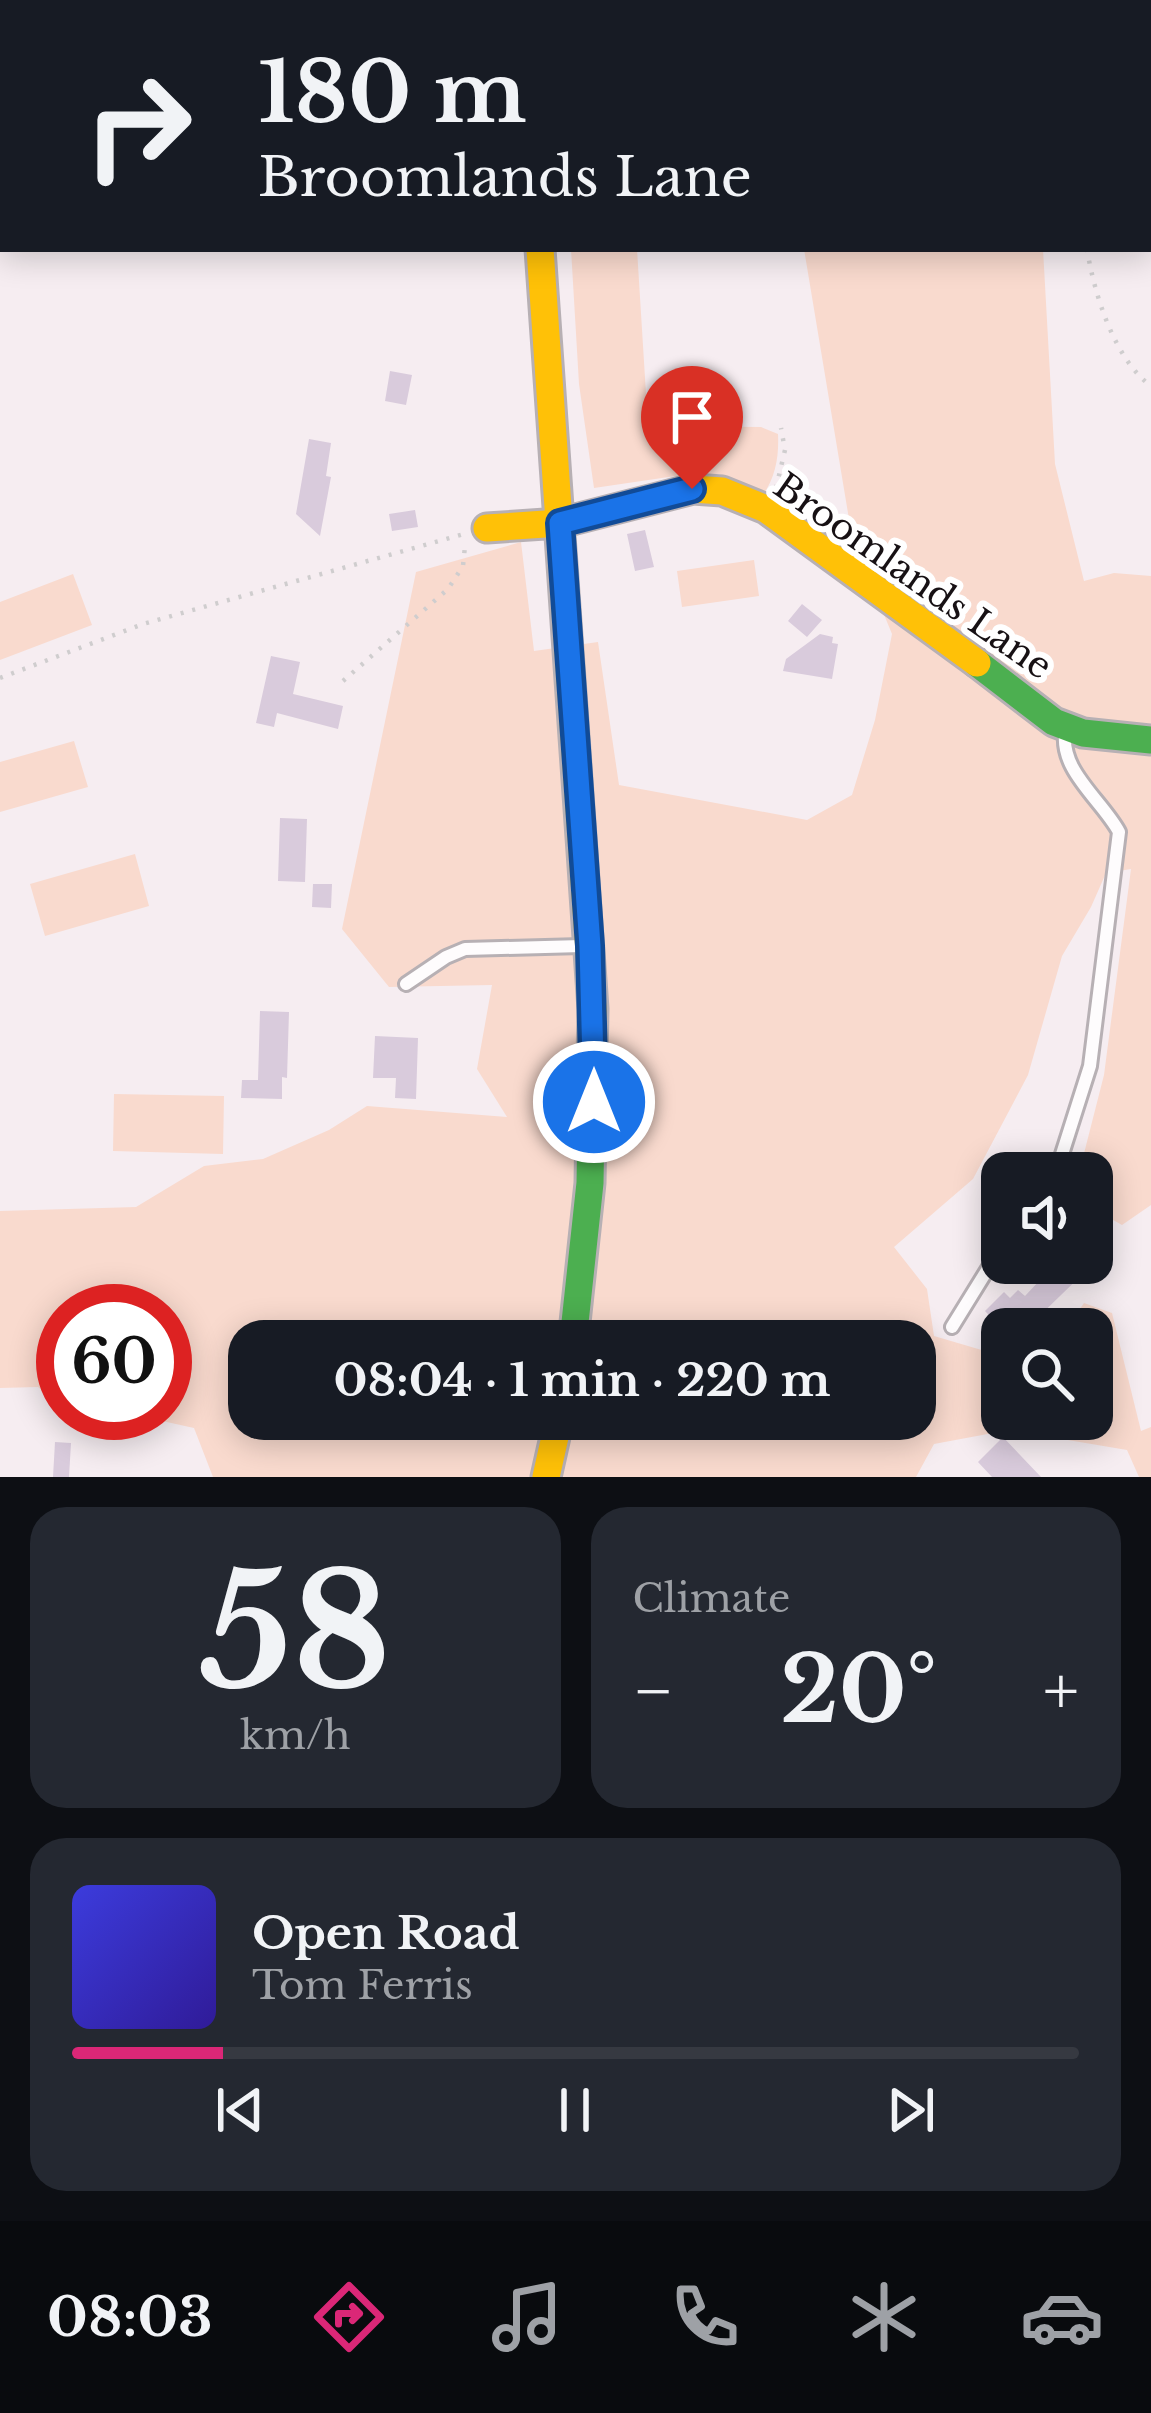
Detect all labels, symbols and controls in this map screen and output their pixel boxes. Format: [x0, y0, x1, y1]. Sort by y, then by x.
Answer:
text: 180 m [258, 41, 527, 145]
icon: right [60, 48, 216, 204]
text: Broomlands Lane [258, 144, 752, 211]
pin [641, 366, 743, 489]
icon: arrive [659, 384, 725, 450]
street label: Broomlands Lane [765, 463, 1061, 689]
position arrow [531, 1039, 657, 1165]
map controls [981, 1152, 1113, 1440]
button: sound [981, 1152, 1113, 1284]
speed limit sign: 60 [36, 1284, 192, 1440]
button: search [981, 1308, 1113, 1440]
text: 08:04 · 1 min · 220 m [334, 1352, 830, 1408]
text: 58 [199, 1536, 391, 1729]
text: Climate [633, 1574, 790, 1623]
text: 20° [780, 1635, 937, 1746]
text: − [633, 1650, 674, 1732]
text: + [1043, 1650, 1079, 1732]
text: km/h [240, 1711, 351, 1760]
text: Open Road [252, 1905, 520, 1961]
text: Tom Ferris [252, 1961, 473, 2010]
icon: previous [207, 2077, 273, 2143]
icon: pause [542, 2077, 608, 2143]
icon: next [878, 2077, 944, 2143]
icon: directions [307, 2275, 391, 2359]
icon: music [485, 2275, 569, 2359]
icon: phone [663, 2275, 747, 2359]
icon: climate [842, 2275, 926, 2359]
icon: car [1020, 2275, 1104, 2359]
text: 08:03 [47, 2284, 213, 2351]

